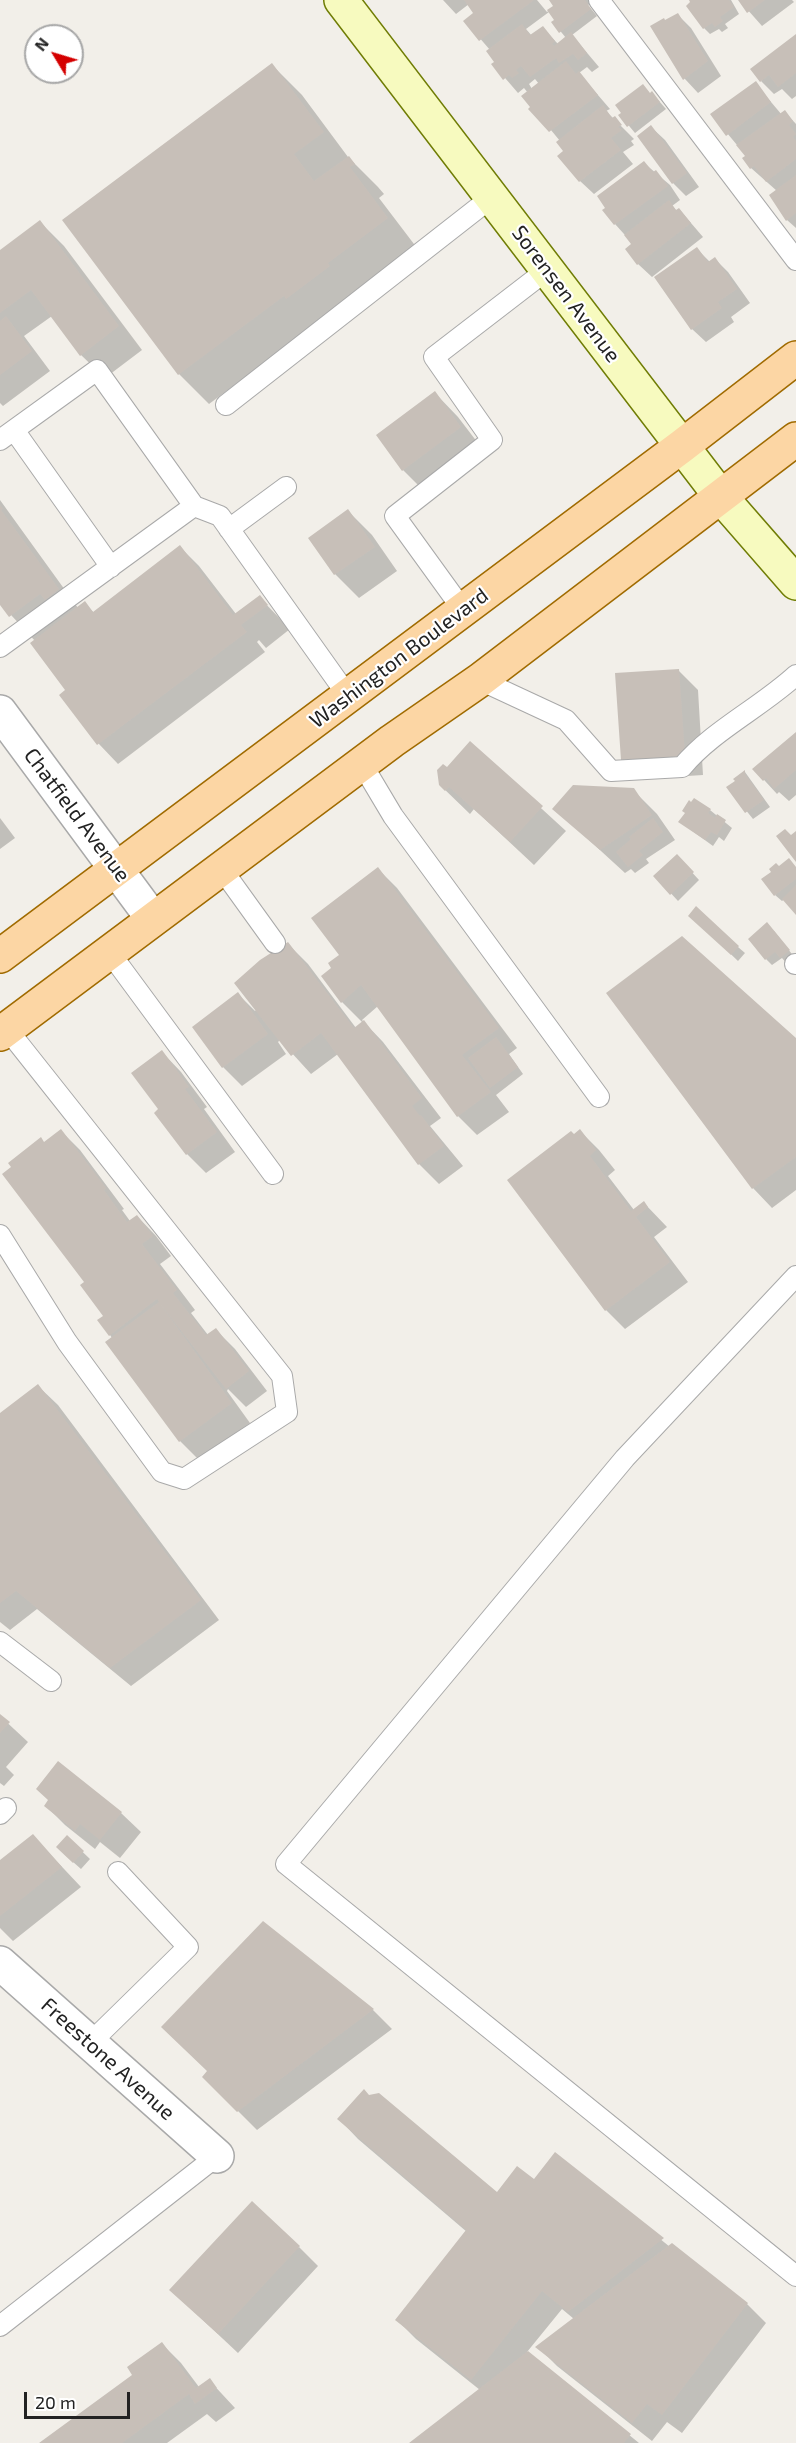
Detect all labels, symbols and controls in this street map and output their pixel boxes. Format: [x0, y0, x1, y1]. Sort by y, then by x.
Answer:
north arrow [24, 24, 84, 84]
text: N [30, 33, 52, 54]
street label: Sorensen Avenue [506, 221, 626, 367]
street label: Washington Boulevard [305, 583, 493, 733]
street label: Chatfield Avenue [18, 743, 136, 887]
street label: Freestone Avenue [36, 1992, 180, 2126]
scale bar [27, 2380, 134, 2418]
text: 20 m [35, 2391, 76, 2413]

